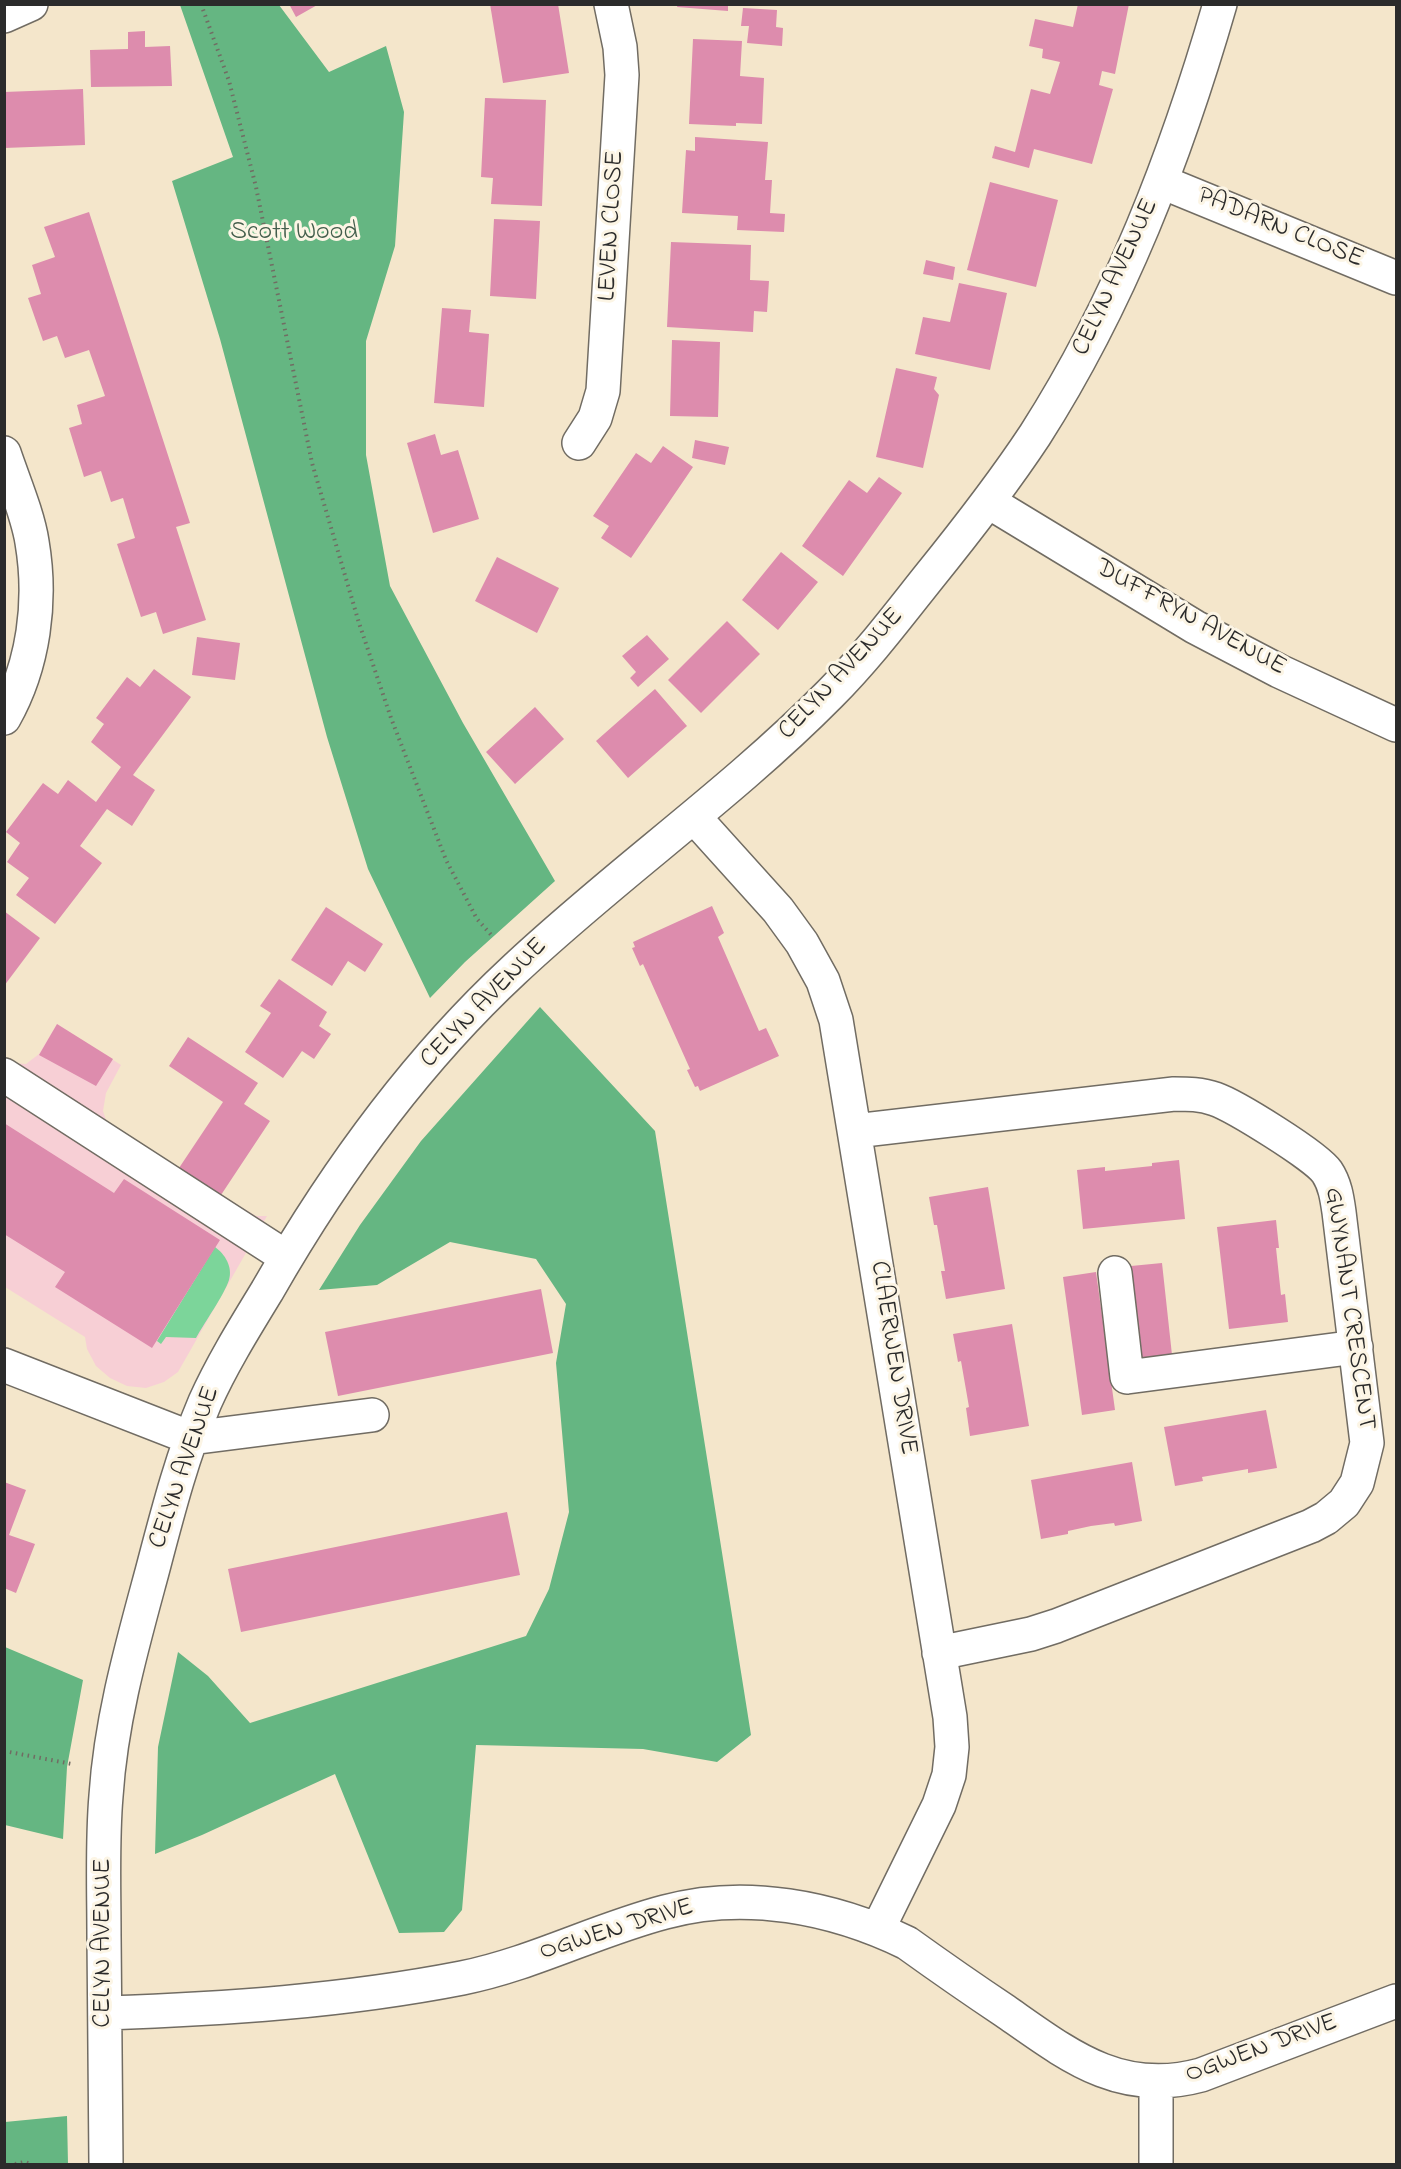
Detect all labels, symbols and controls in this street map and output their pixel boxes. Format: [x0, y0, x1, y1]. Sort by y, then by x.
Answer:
street label: LEVEN CLOSE [593, 150, 633, 302]
street label: PADARN CLOSE [1192, 181, 1368, 277]
street label: CELYN AVENUE [1067, 195, 1167, 361]
park label: Scott Wood [230, 218, 358, 250]
street label: DUFFRYN AVENUE [1089, 554, 1291, 684]
street label: CELYN AVENUE [773, 602, 911, 748]
street label: CELYN AVENUE [415, 932, 555, 1076]
street label: GWYNANT CRESCENT [1316, 1186, 1380, 1432]
street label: CLAERWEN DRIVE [861, 1259, 923, 1457]
street label: CELYN AVENUE [144, 1383, 228, 1553]
street label: CELYN AVENUE [89, 1858, 121, 2028]
street label: OGWEN DRIVE [536, 1893, 698, 1969]
street label: OGWEN DRIVE [1182, 2008, 1342, 2092]

